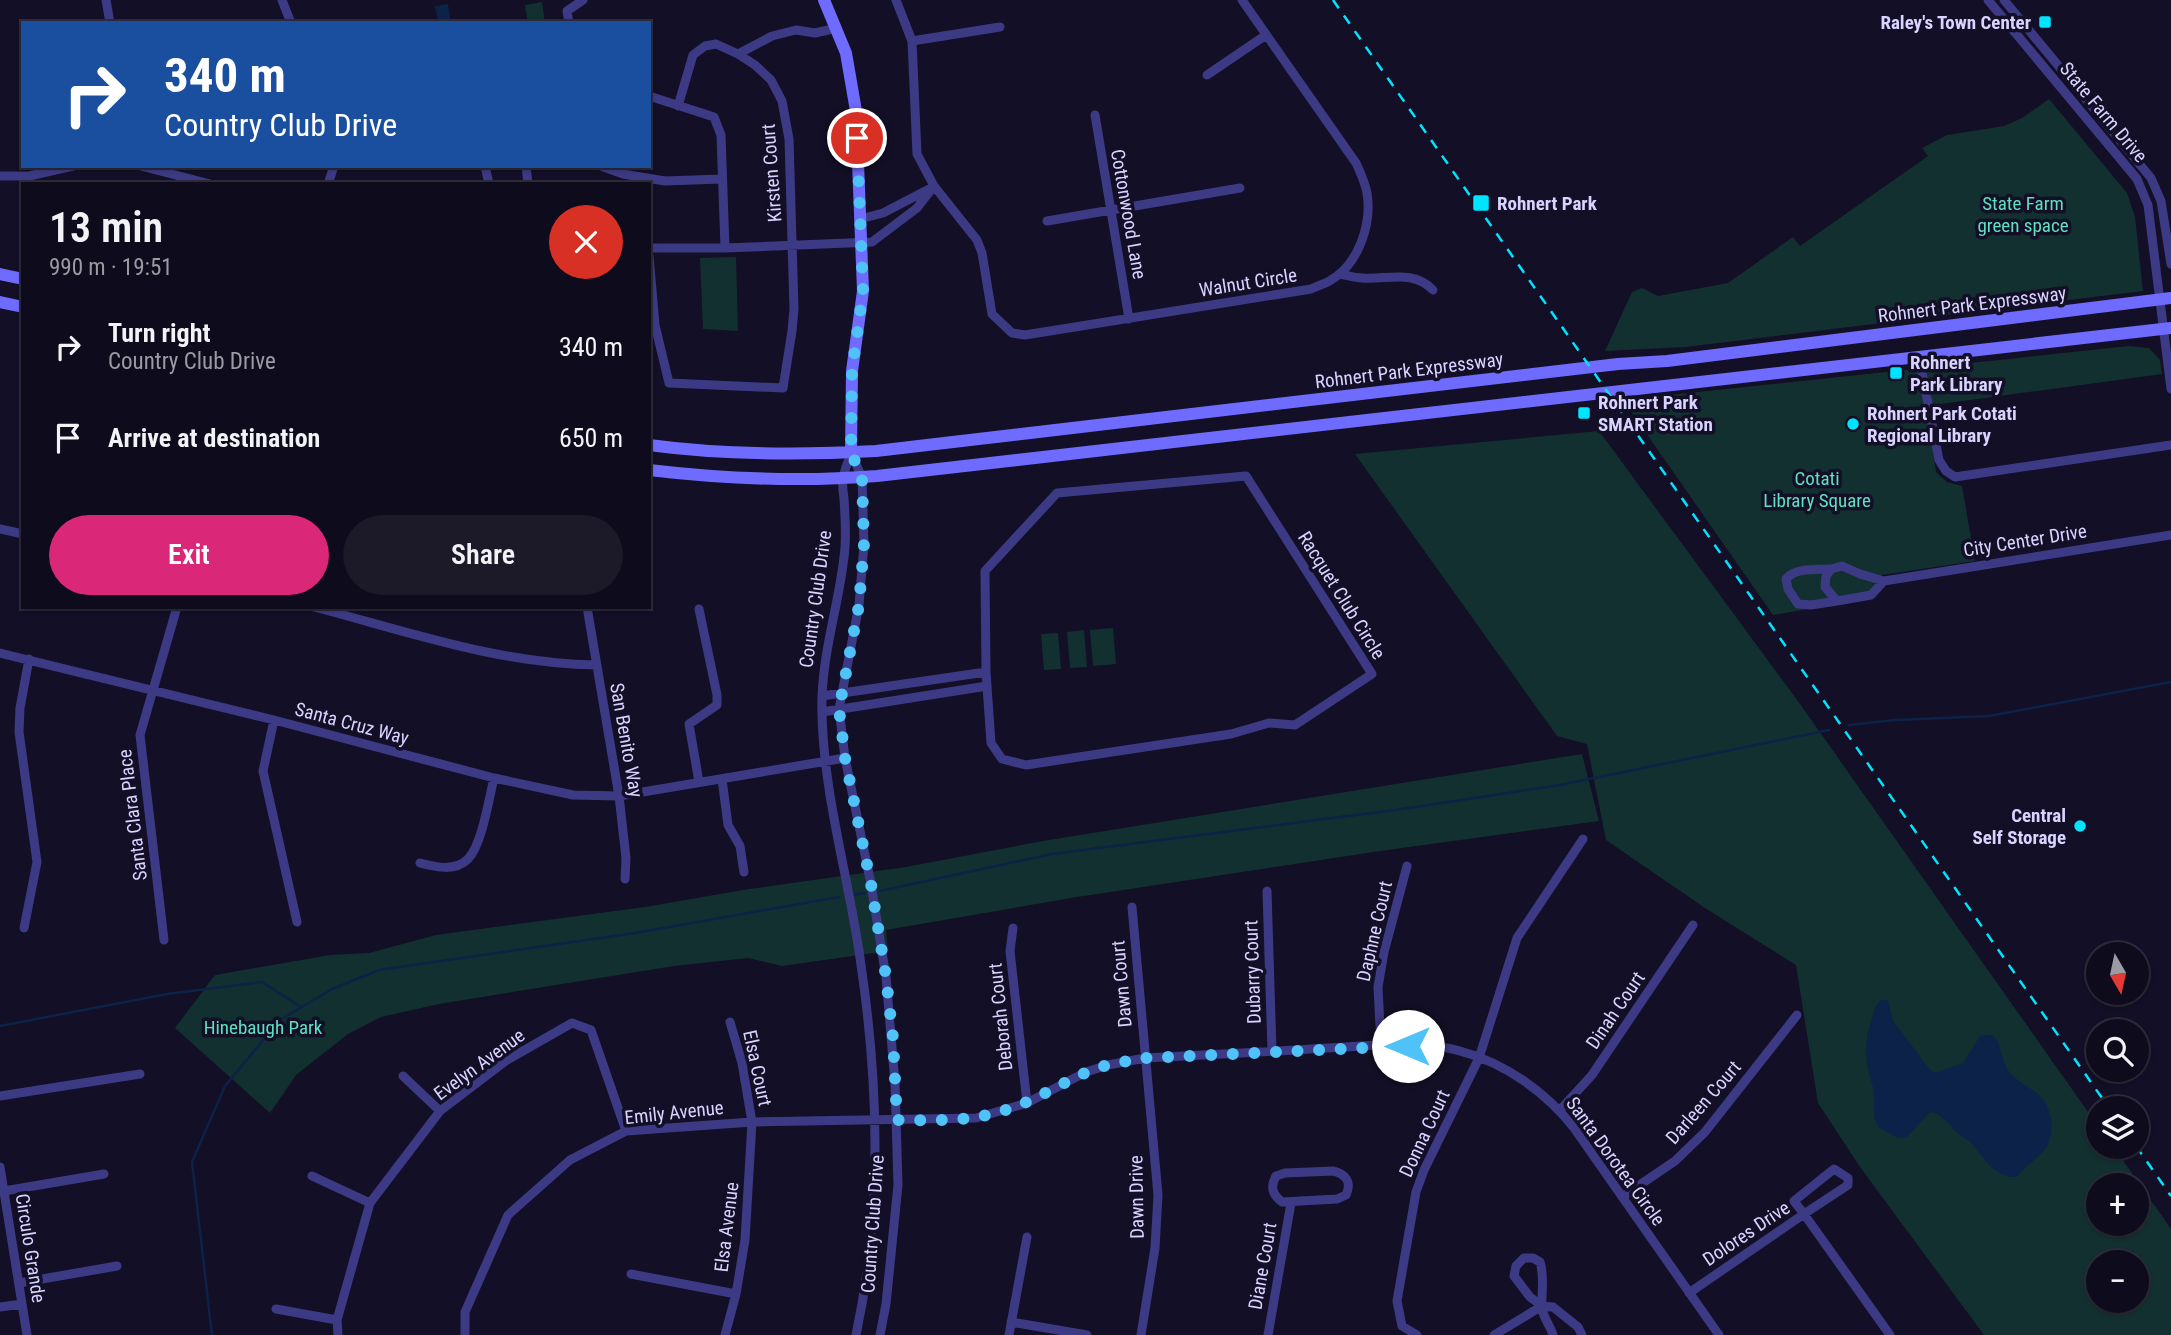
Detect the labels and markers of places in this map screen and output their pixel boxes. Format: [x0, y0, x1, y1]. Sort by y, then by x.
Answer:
place label: Raley's Town Center [1880, 11, 2031, 34]
marker: Raley's Town Center [2037, 14, 2053, 30]
pin [827, 108, 887, 168]
place label: Rohnert Park [1497, 192, 1598, 215]
marker: Rohnert Park [1471, 193, 1491, 213]
place label: Rohnert Park Library [1910, 351, 2003, 396]
marker: Rohnert Park Library [1888, 365, 1904, 381]
place label: Rohnert Park SMART Station [1598, 391, 1713, 436]
place label: Rohnert Park Cotati Regional Library [1867, 402, 2017, 447]
marker: Rohnert Park SMART Station [1576, 405, 1592, 421]
marker: Rohnert Park Cotati Regional Library [1845, 416, 1861, 432]
place label: Central Self Storage [1972, 804, 2066, 849]
marker: Central Self Storage [2072, 818, 2088, 834]

